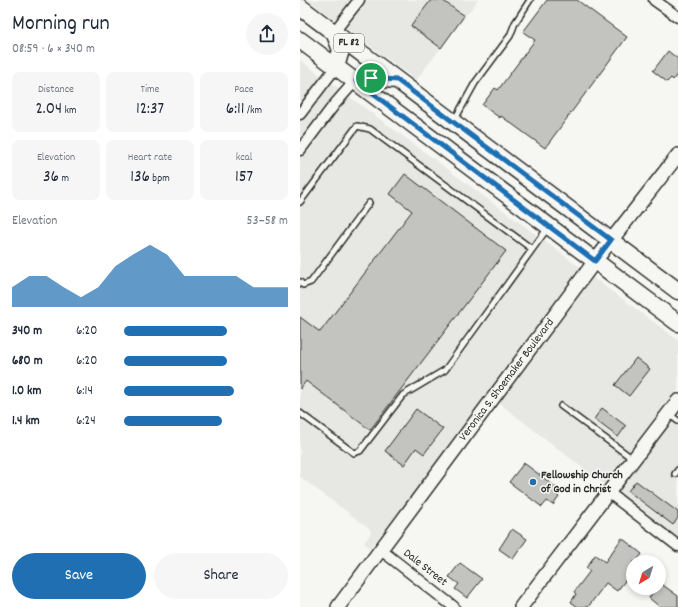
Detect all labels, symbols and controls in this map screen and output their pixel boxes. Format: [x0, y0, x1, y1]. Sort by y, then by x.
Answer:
text: Morning run [12, 9, 110, 40]
button: share [246, 13, 288, 55]
road number: FL 82 [334, 34, 364, 52]
text: 08:59 · 6 × 340 m [12, 40, 95, 59]
pin [354, 61, 388, 95]
icon: arrive [360, 67, 382, 89]
text: Distance [38, 82, 74, 98]
text: Time [141, 82, 159, 98]
text: Pace [234, 82, 254, 98]
text: 2.04 [35, 98, 62, 122]
text: 12:37 [136, 98, 164, 122]
text: 6:11 [226, 98, 244, 122]
text: km [62, 103, 77, 119]
text: /km [244, 103, 262, 119]
text: Elevation [37, 150, 75, 166]
text: Heart rate [128, 150, 172, 166]
text: kcal [236, 150, 252, 166]
text: 36 [43, 166, 59, 190]
text: 136 [130, 166, 150, 190]
text: 157 [235, 166, 253, 190]
text: m [59, 171, 69, 187]
text: bpm [150, 171, 170, 187]
text: Elevation [12, 212, 57, 231]
text: 53–58 m [247, 212, 288, 231]
street label: Veronica S. Shoemaker Boulevard [455, 315, 559, 445]
text: 340 m [12, 322, 42, 341]
text: 6:20 [76, 322, 97, 341]
text: 680 m [12, 352, 43, 371]
text: 6:20 [76, 352, 97, 371]
text: 1.0 km [12, 382, 41, 401]
text: 6:14 [76, 382, 93, 401]
text: 1.4 km [12, 412, 40, 431]
text: 6:24 [76, 412, 96, 431]
place label: Fellowship Church of God in Christ [541, 467, 623, 498]
marker: Fellowship Church of God in Christ [528, 477, 538, 487]
street label: Dale Street [399, 545, 451, 591]
button: Save [12, 553, 146, 599]
button: Share [154, 553, 288, 599]
north arrow [626, 555, 666, 595]
map controls [626, 555, 666, 595]

